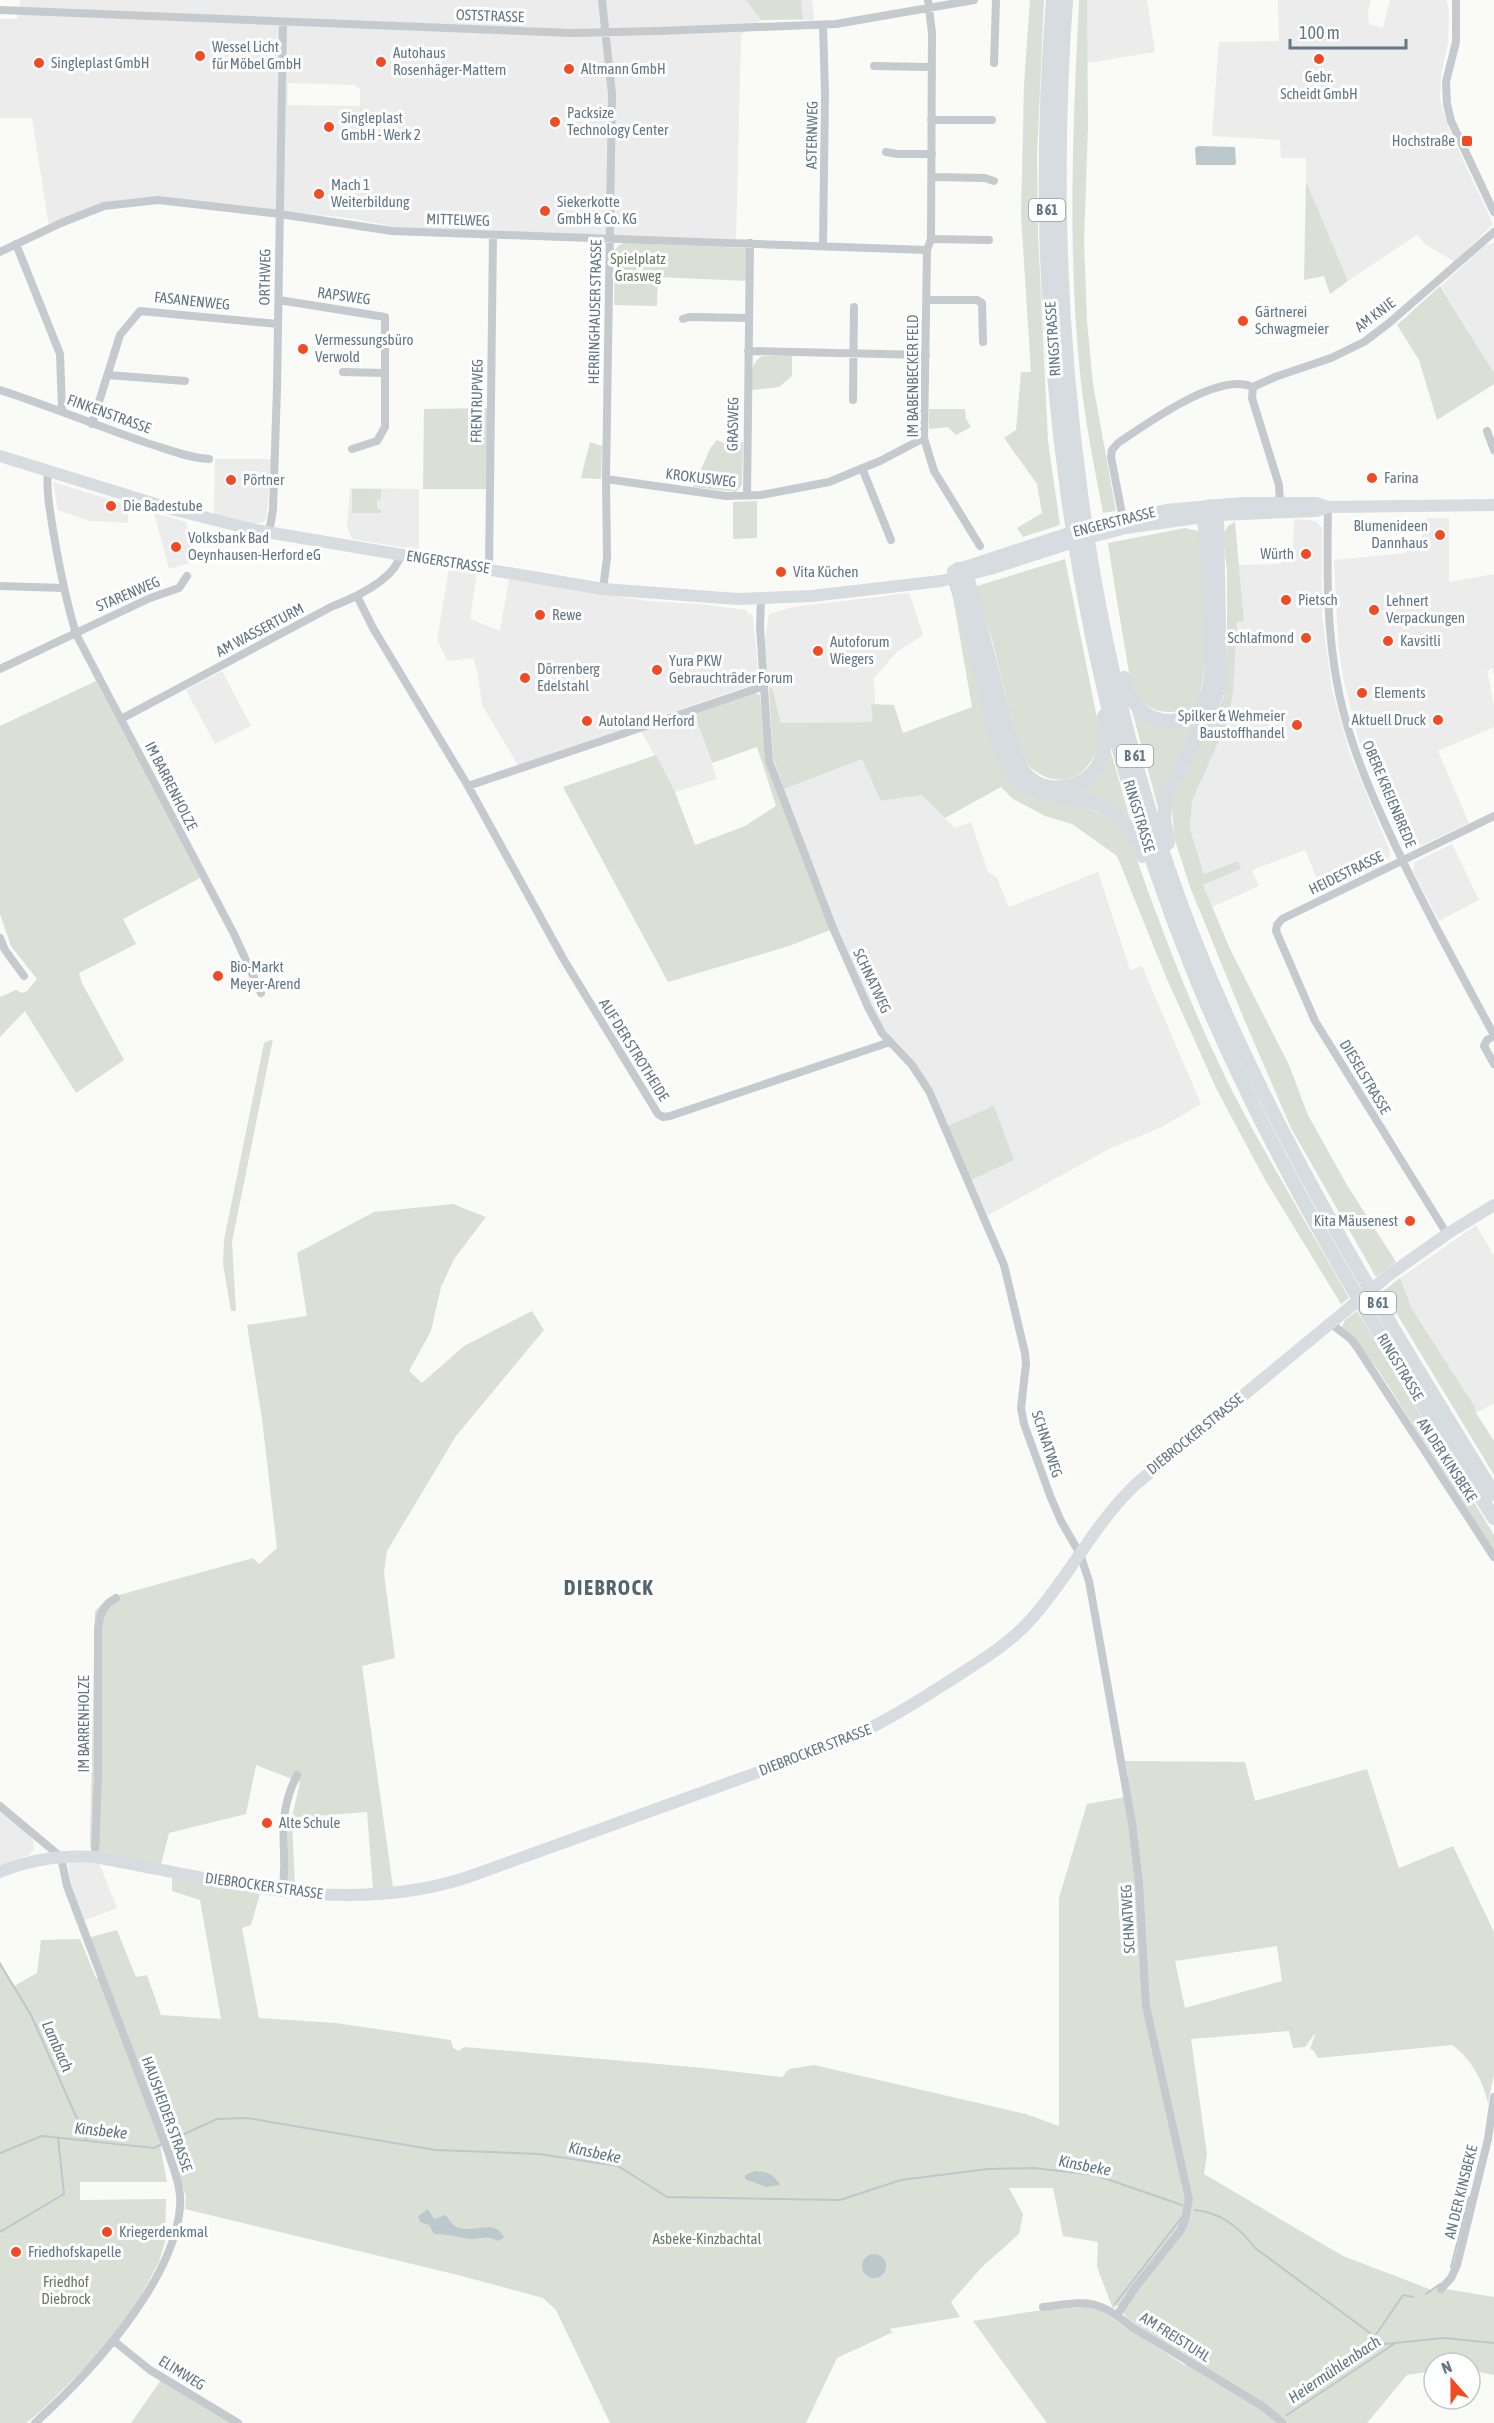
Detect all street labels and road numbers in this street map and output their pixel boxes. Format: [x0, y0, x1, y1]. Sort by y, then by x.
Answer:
street label: OSTSTRASSE [456, 6, 525, 25]
street label: ASTERNWEG [802, 101, 821, 169]
road number: B 61 [1029, 199, 1065, 221]
street label: MITTELWEG [426, 210, 490, 229]
street label: HERRINGHAUSER STRASSE [585, 239, 604, 384]
street label: ORTHWEG [256, 248, 273, 306]
street label: RAPSWEG [316, 283, 372, 308]
street label: FASANENWEG [153, 288, 231, 313]
street label: AM KNIE [1351, 294, 1399, 335]
street label: RINGSTRASSE [1041, 301, 1064, 377]
street label: IM BABENBECKER FELD [904, 315, 921, 437]
street label: FRENTRUPWEG [467, 359, 486, 443]
street label: FINKENSTRASSE [65, 390, 154, 437]
street label: GRASWEG [724, 397, 741, 451]
street label: KROKUSWEG [665, 465, 737, 490]
street label: ENGERSTRASSE [1071, 503, 1157, 540]
street label: ENGERSTRASSE [405, 547, 491, 577]
street label: STARENWEG [93, 572, 162, 615]
street label: AM WASSERTURM [213, 599, 307, 660]
street label: OBERE KREIENBREDE [1359, 738, 1420, 850]
street label: IM BARRENHOLZE [142, 739, 201, 833]
road number: B 61 [1117, 745, 1153, 767]
street label: RINGSTRASSE [1120, 778, 1159, 855]
street label: HEIDESTRASSE [1306, 847, 1386, 898]
street label: SCHNATWEG [850, 946, 895, 1016]
street label: AUF DER STROTHEIDE [596, 995, 673, 1105]
street label: DIESELSTRASSE [1337, 1036, 1395, 1118]
road number: B 61 [1360, 1292, 1396, 1314]
street label: RINGSTRASSE [1374, 1330, 1427, 1404]
street label: DIEBROCKER STRASSE [1143, 1389, 1247, 1478]
street label: SCHNATWEG [1029, 1408, 1066, 1479]
street label: AN DER KINSBEKE [1414, 1415, 1481, 1505]
street label: IM BARRENHOLZE [75, 1675, 92, 1773]
street label: DIEBROCKER STRASSE [756, 1720, 874, 1779]
street label: DIEBROCKER STRASSE [204, 1869, 325, 1902]
street label: SCHNATWEG [1117, 1884, 1138, 1954]
street label: HAUSHEIDER STRASSE [139, 2054, 196, 2174]
street label: AN DER KINSBEKE [1441, 2143, 1481, 2241]
street label: AM FREISTUHL [1137, 2308, 1214, 2365]
street label: ELIMWEG [156, 2352, 209, 2393]

